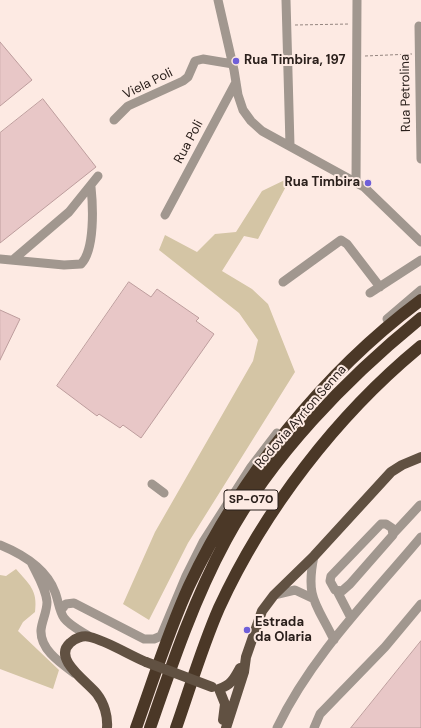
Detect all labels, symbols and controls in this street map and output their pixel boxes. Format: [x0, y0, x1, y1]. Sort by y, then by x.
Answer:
place label: Rua Timbira, 197 [244, 53, 346, 69]
street label: Rua Petrolina [398, 54, 414, 132]
marker: Rua Timbira, 197 [231, 56, 241, 66]
street label: Viela Poli [121, 65, 175, 103]
street label: Rua Poli [171, 118, 207, 166]
place label: Rua Timbira [285, 175, 360, 191]
marker: Rua Timbira [363, 178, 373, 188]
street label: Rodovia Ayrton Senna [252, 362, 350, 472]
road number: SP-070 [224, 490, 278, 510]
place label: Estrada da Olaria [255, 615, 312, 646]
marker: Estrada da Olaria [242, 625, 252, 635]

